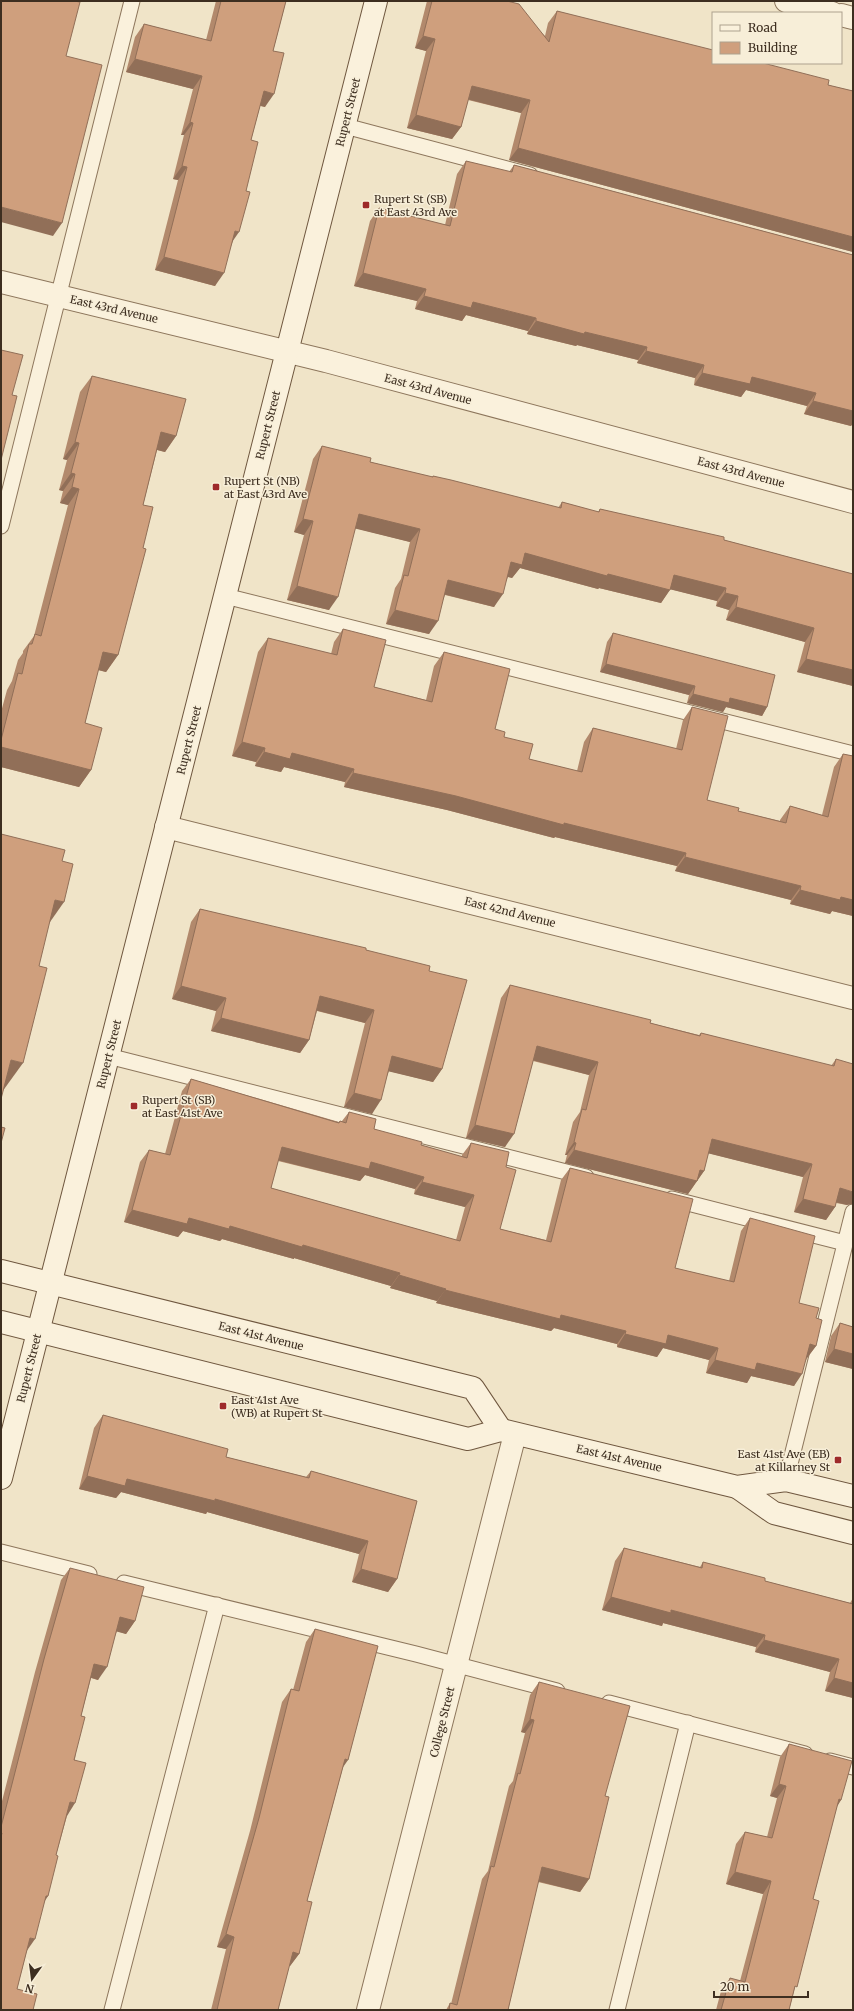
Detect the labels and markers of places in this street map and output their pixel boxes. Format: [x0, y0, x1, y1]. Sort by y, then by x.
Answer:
place label: Rupert St (SB) at East 43rd Ave [374, 192, 457, 219]
marker: Rupert St (SB) at East 43rd Ave [361, 200, 371, 210]
place label: Rupert St (NB) at East 43rd Ave [224, 474, 307, 501]
marker: Rupert St (NB) at East 43rd Ave [211, 482, 221, 492]
place label: Rupert St (SB) at East 41st Ave [142, 1093, 223, 1120]
marker: Rupert St (SB) at East 41st Ave [129, 1101, 139, 1111]
place label: East 41st Ave (WB) at Rupert St [231, 1393, 323, 1420]
marker: East 41st Ave (WB) at Rupert St [218, 1401, 228, 1411]
place label: East 41st Ave (EB) at Killarney St [737, 1447, 831, 1474]
marker: East 41st Ave (EB) at Killarney St [833, 1455, 843, 1465]

